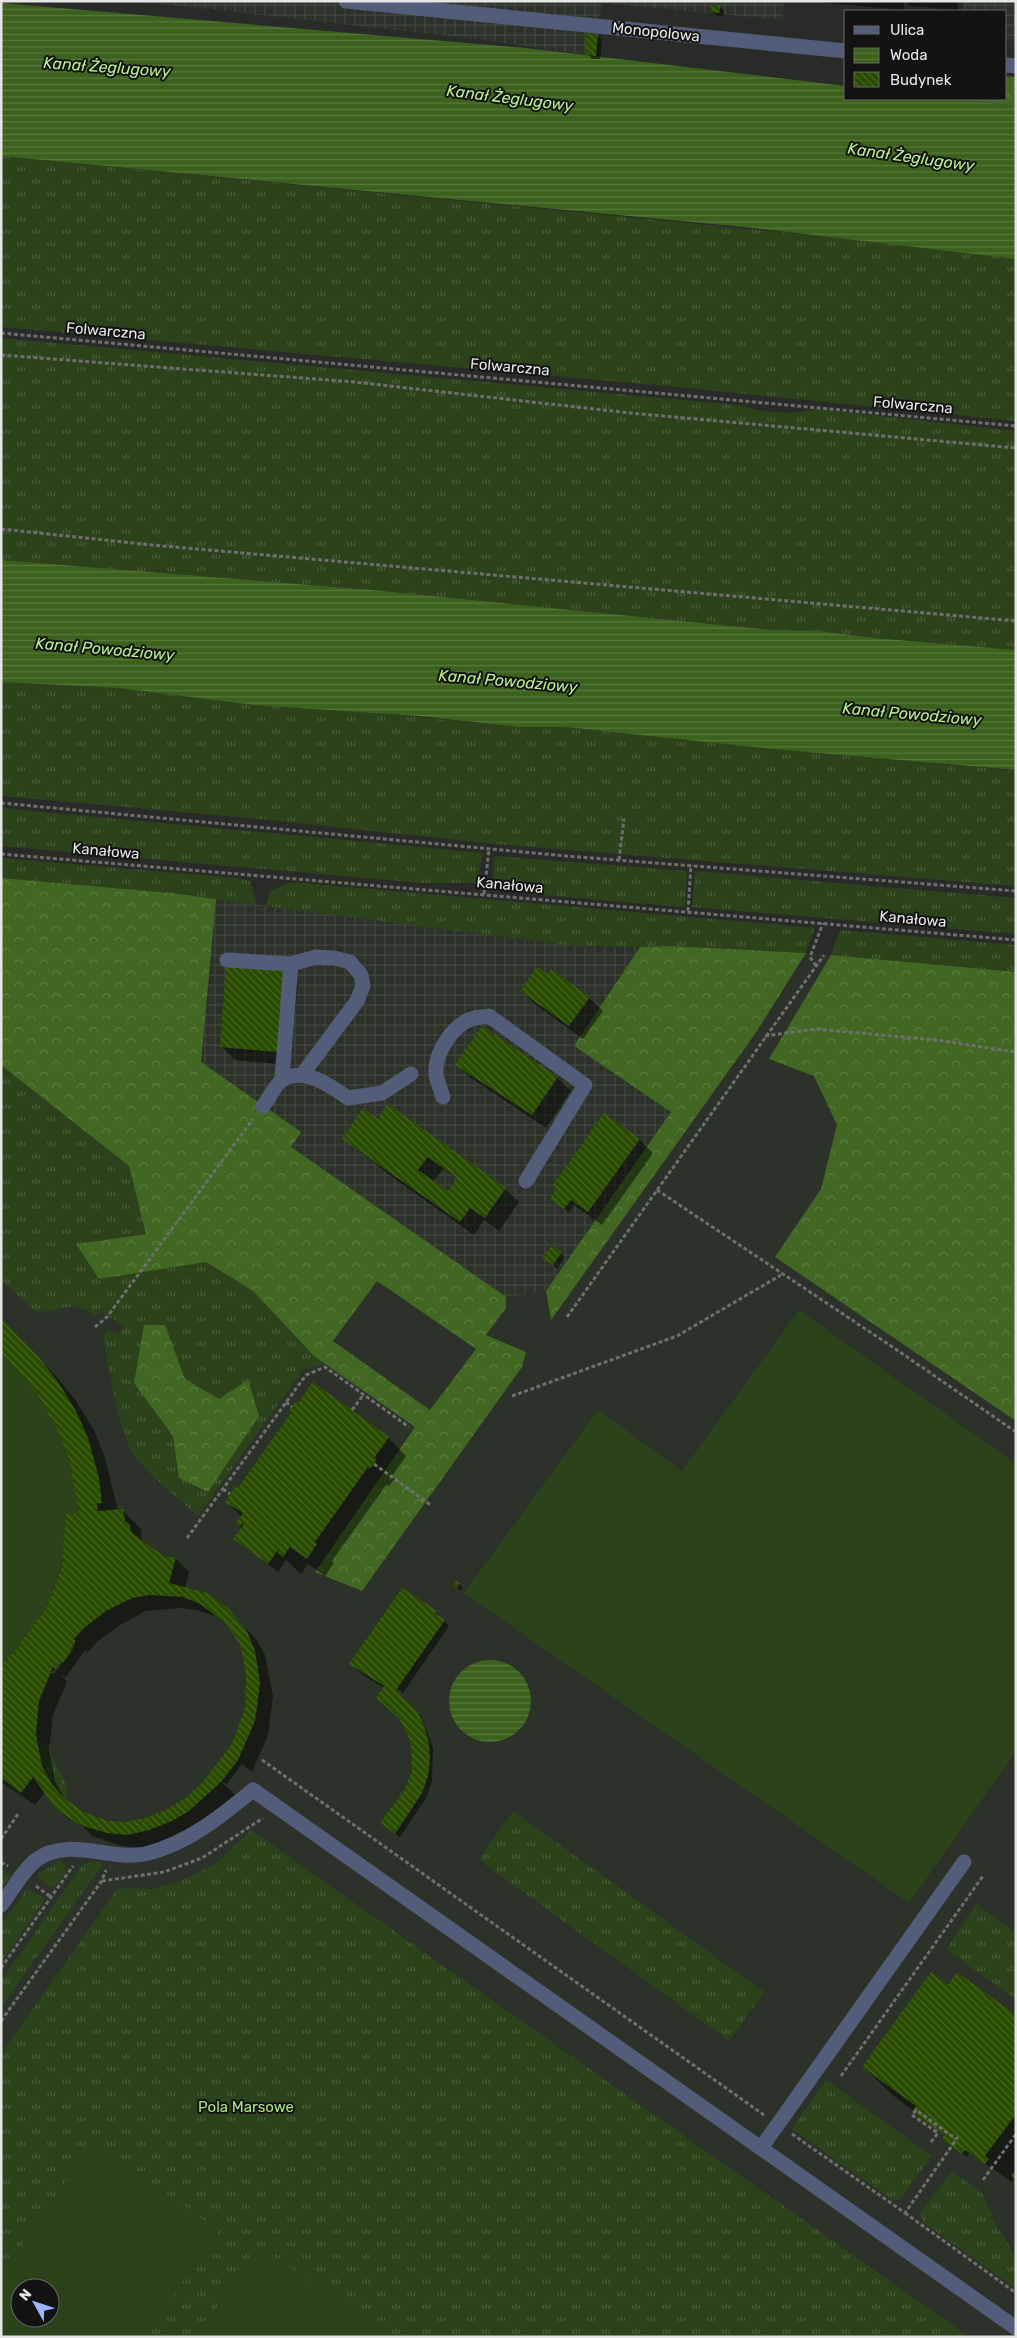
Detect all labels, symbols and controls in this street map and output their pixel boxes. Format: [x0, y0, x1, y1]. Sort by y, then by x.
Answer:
legend [844, 10, 1007, 100]
street label: Monopolowa [611, 18, 701, 46]
text: Ulica [890, 21, 924, 39]
text: Woda [890, 46, 928, 64]
water label: Kanał Żeglugowy [43, 53, 172, 81]
text: Budynek [890, 71, 952, 89]
water label: Kanał Żeglugowy [445, 81, 576, 115]
water label: Kanał Żeglugowy [846, 139, 977, 175]
street label: Folwarczna [65, 319, 147, 343]
street label: Folwarczna [469, 355, 551, 379]
street label: Folwarczna [872, 393, 954, 417]
water label: Kanał Powodziowy [35, 633, 176, 665]
water label: Kanał Powodziowy [438, 665, 579, 697]
water label: Kanał Powodziowy [842, 698, 983, 730]
street label: Kanałowa [72, 839, 140, 863]
street label: Kanałowa [476, 873, 544, 897]
street label: Kanałowa [879, 907, 947, 931]
park label: Pola Marsowe [198, 2098, 294, 2116]
north arrow [10, 2278, 60, 2328]
text: N [16, 2286, 35, 2304]

